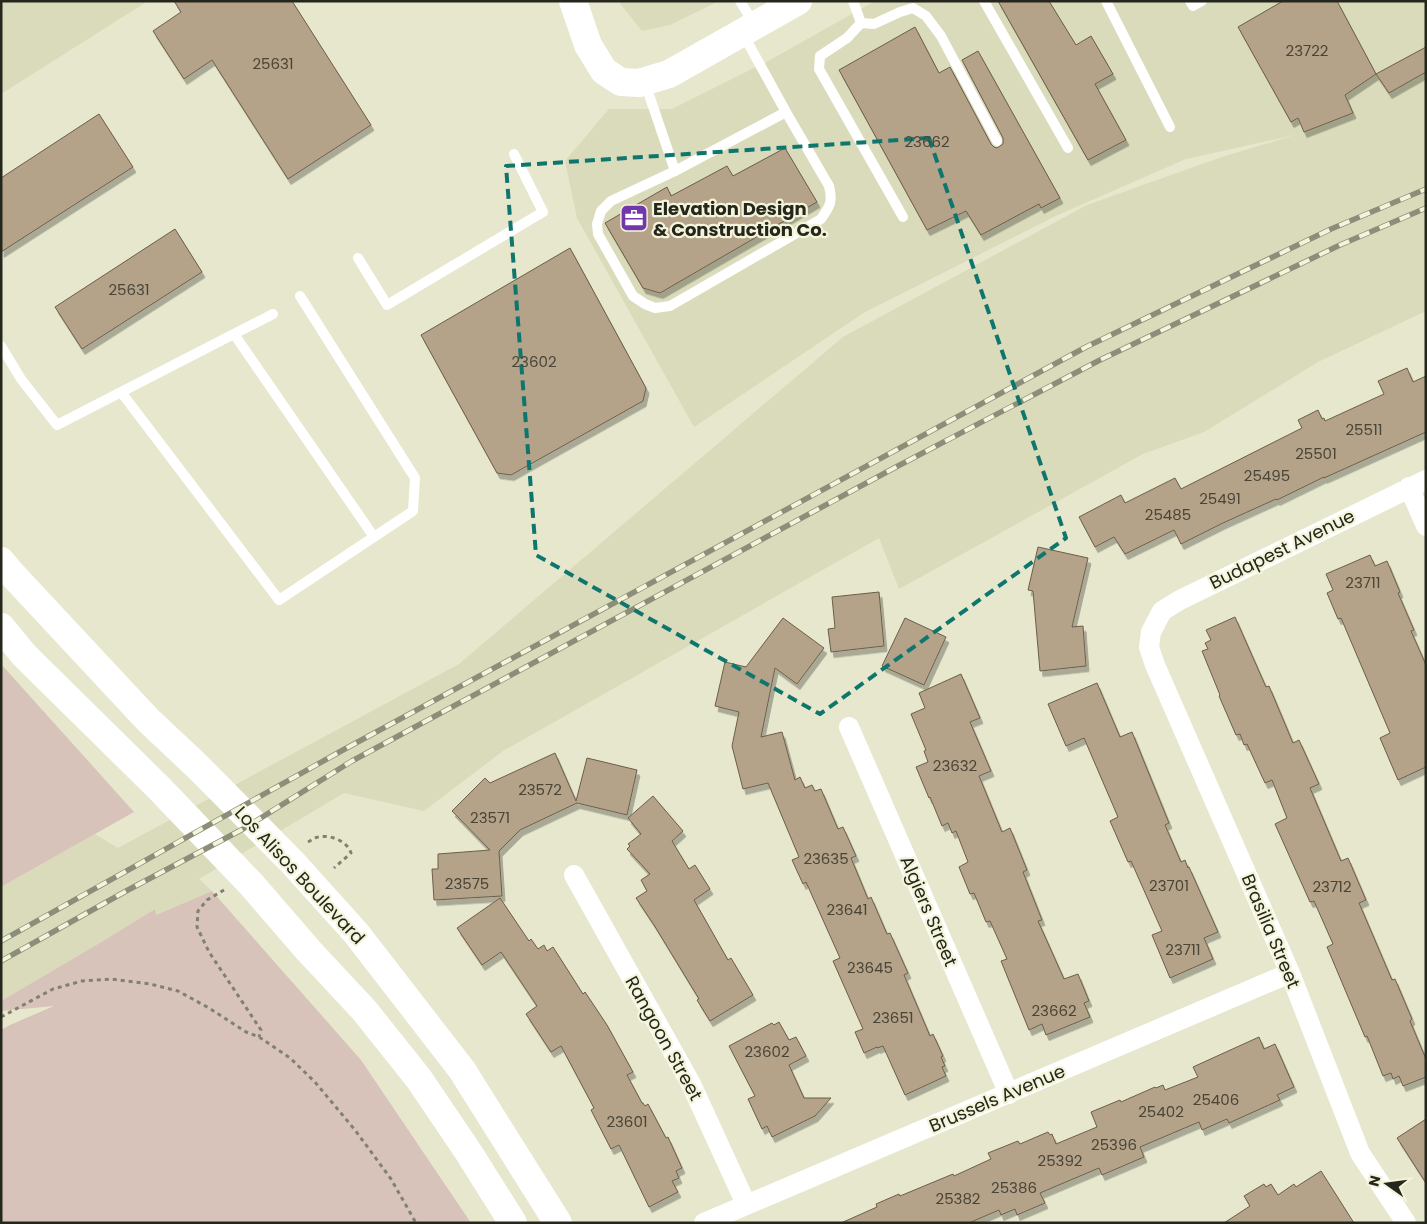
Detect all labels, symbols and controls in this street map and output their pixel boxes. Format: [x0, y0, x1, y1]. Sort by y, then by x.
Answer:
house number: 23722 [1286, 40, 1328, 61]
house number: 25631 [252, 53, 294, 74]
house number: 23662 [904, 131, 950, 152]
place label: Elevation Design & Construction Co. [653, 196, 827, 242]
office icon: Elevation Design & Construction Co. [619, 203, 649, 233]
house number: 25631 [108, 279, 150, 300]
house number: 23602 [511, 351, 557, 372]
house number: 25511 [1345, 419, 1383, 440]
house number: 25501 [1295, 443, 1337, 464]
house number: 25495 [1244, 465, 1290, 486]
house number: 25491 [1199, 488, 1241, 509]
street label: Budapest Avenue [1205, 503, 1359, 595]
house number: 25485 [1145, 504, 1191, 525]
house number: 23711 [1345, 572, 1381, 593]
house number: 23632 [933, 755, 977, 776]
house number: 23572 [518, 779, 562, 800]
street label: Los Alisos Boulevard [229, 800, 371, 950]
house number: 23571 [470, 807, 510, 828]
house number: 23635 [803, 848, 849, 869]
street label: Algiers Street [894, 852, 964, 970]
street label: Brasilia Street [1236, 870, 1306, 992]
house number: 23575 [445, 873, 489, 894]
house number: 23701 [1149, 875, 1189, 896]
house number: 23712 [1312, 876, 1352, 897]
house number: 23641 [826, 899, 868, 920]
house number: 23711 [1165, 939, 1201, 960]
house number: 23645 [847, 957, 893, 978]
street label: Rangoon Street [619, 971, 709, 1105]
house number: 23662 [1031, 1000, 1077, 1021]
house number: 23651 [872, 1007, 914, 1028]
house number: 23602 [744, 1041, 790, 1062]
street label: Brussels Avenue [925, 1058, 1069, 1138]
house number: 25406 [1193, 1089, 1239, 1110]
house number: 25402 [1138, 1101, 1184, 1122]
house number: 23601 [606, 1111, 648, 1132]
house number: 25396 [1091, 1134, 1137, 1155]
house number: 25392 [1038, 1150, 1082, 1171]
north arrow [1362, 1159, 1412, 1209]
text: N [1363, 1173, 1385, 1188]
house number: 25386 [991, 1177, 1037, 1198]
house number: 25382 [936, 1188, 980, 1209]

